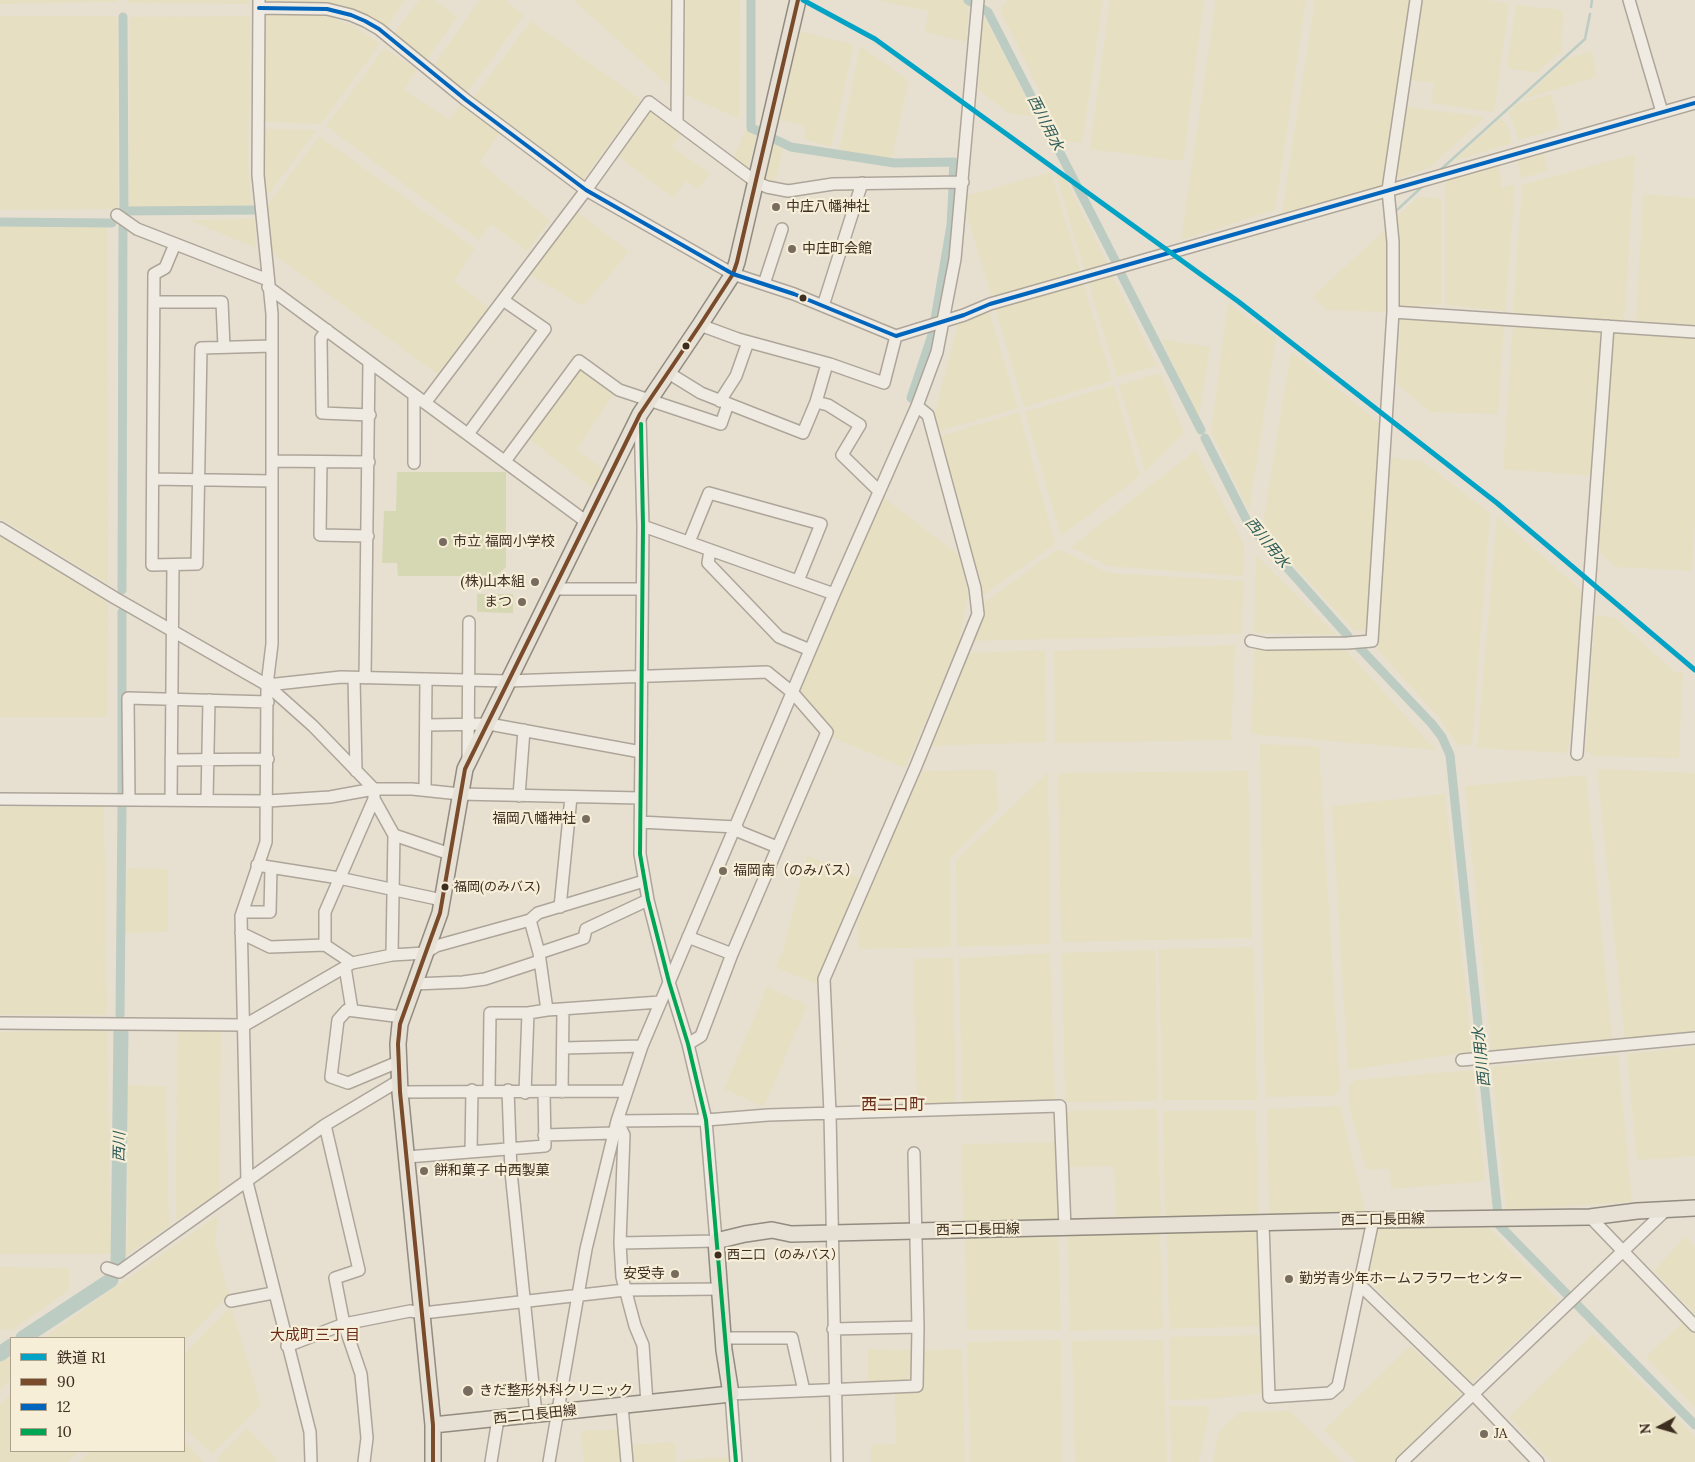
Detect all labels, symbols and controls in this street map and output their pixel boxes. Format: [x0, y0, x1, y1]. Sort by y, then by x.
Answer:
water label: 西川用水 [1023, 92, 1067, 154]
place label: 中庄八幡神社 [786, 199, 870, 215]
marker: 中庄八幡神社 [770, 201, 782, 213]
place label: 中庄町会館 [802, 241, 872, 257]
marker: 中庄町会館 [786, 243, 798, 255]
unlabelled marker [798, 293, 808, 303]
unlabelled marker [681, 341, 691, 351]
water label: 西川用水 [1241, 514, 1293, 572]
place label: 市立 福岡小学校 [453, 534, 555, 550]
marker: 市立 福岡小学校 [437, 536, 449, 548]
place label: (株)山本組 [460, 574, 525, 590]
marker: (株)山本組 [529, 576, 541, 588]
place label: まつ [484, 594, 512, 610]
marker: まつ [516, 596, 528, 608]
place label: 福岡八幡神社 [492, 811, 576, 827]
marker: 福岡八幡神社 [580, 813, 592, 825]
place label: 福岡南（のみバス） [733, 863, 859, 879]
marker: 福岡南（のみバス） [717, 865, 729, 877]
place label: 福岡(のみバス) [454, 879, 540, 895]
marker: 福岡(のみバス) [440, 882, 450, 892]
water label: 西川用水 [1470, 1026, 1494, 1088]
district label: 西二口町 [861, 1095, 925, 1115]
water label: 西川 [111, 1132, 129, 1162]
place label: 餅和菓子 中西製菓 [434, 1163, 550, 1179]
marker: 餅和菓子 中西製菓 [418, 1165, 430, 1177]
street label: 西二口長田線 [1341, 1211, 1425, 1229]
street label: 西二口長田線 [936, 1221, 1020, 1239]
place label: 西二口（のみバス） [727, 1247, 844, 1263]
marker: 西二口（のみバス） [713, 1250, 723, 1260]
place label: 安受寺 [623, 1266, 665, 1282]
marker: 安受寺 [669, 1268, 681, 1280]
place label: 勤労青少年ホームフラワーセンター [1299, 1271, 1523, 1287]
marker: 勤労青少年ホームフラワーセンター [1283, 1273, 1295, 1285]
district label: 大成町三丁目 [270, 1327, 360, 1345]
legend [10, 1337, 185, 1452]
text: 鉄道 R1 [57, 1348, 106, 1367]
text: 90 [57, 1372, 75, 1391]
place label: きだ整形外科クリニック [479, 1383, 633, 1399]
marker: きだ整形外科クリニック [461, 1384, 475, 1398]
text: 12 [57, 1397, 71, 1416]
street label: 西二口長田線 [492, 1402, 578, 1428]
north arrow [1635, 1402, 1685, 1452]
text: 10 [57, 1422, 72, 1441]
text: N [1636, 1422, 1655, 1435]
place label: JA [1494, 1426, 1508, 1442]
marker: JA [1478, 1428, 1490, 1440]

